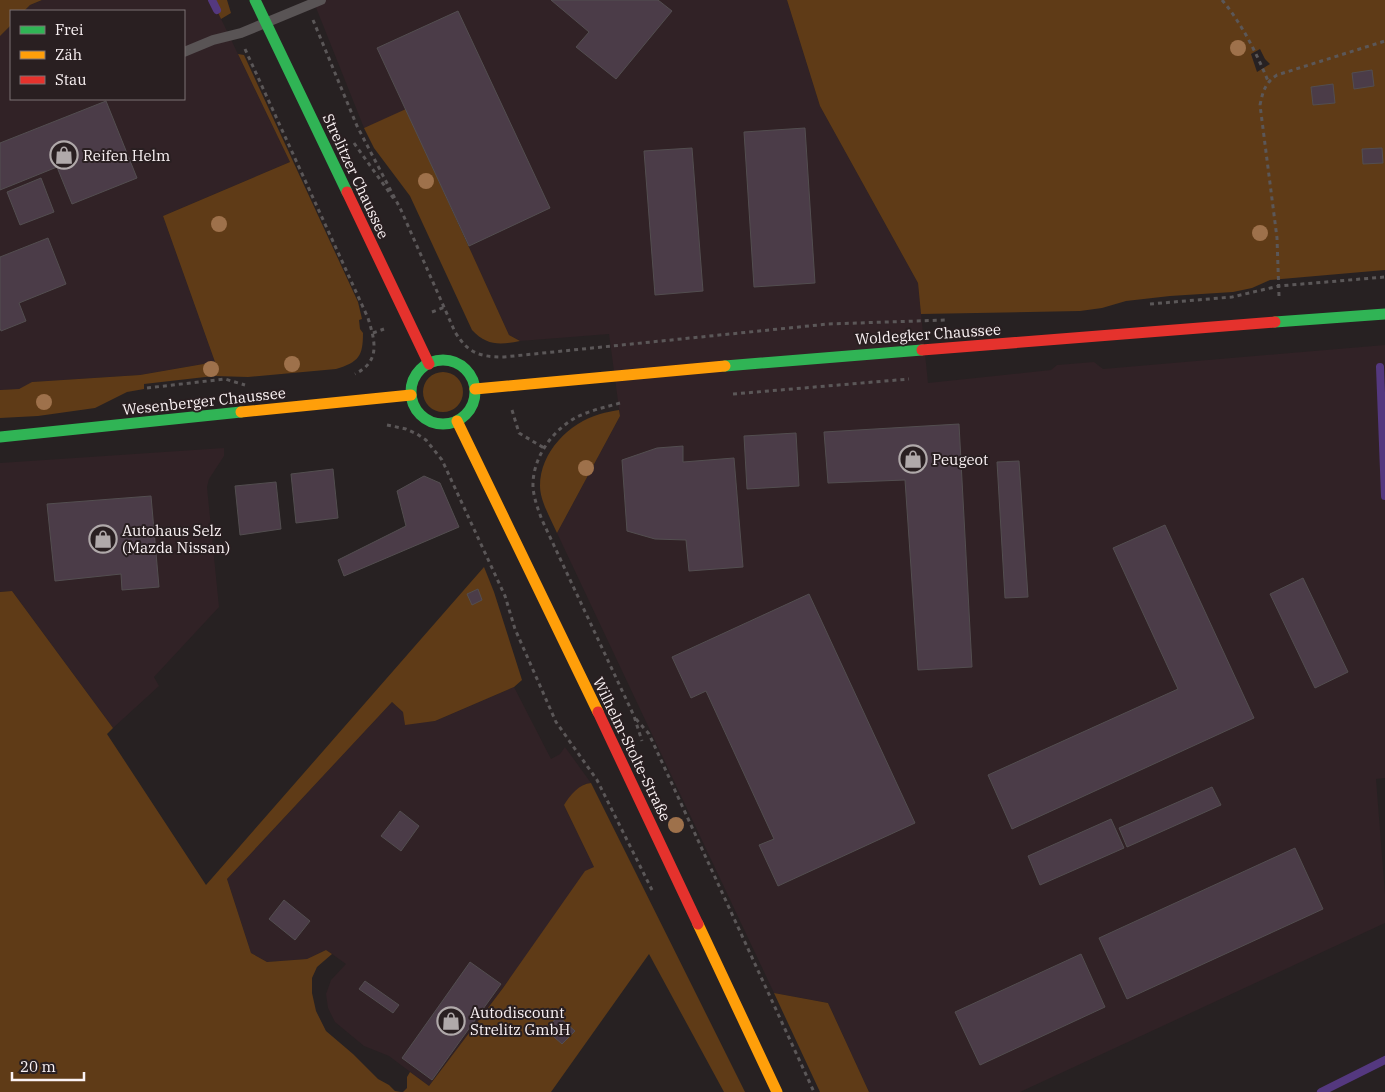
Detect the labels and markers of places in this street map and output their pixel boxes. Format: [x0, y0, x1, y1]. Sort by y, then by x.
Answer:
shop icon: Reifen Helm [49, 140, 79, 170]
place label: Reifen Helm [83, 146, 170, 165]
shop icon: Peugeot [898, 444, 928, 474]
place label: Peugeot [932, 450, 988, 469]
place label: Autohaus Selz (Mazda Nissan) [122, 521, 230, 557]
shop icon: Autohaus Selz (Mazda Nissan) [88, 524, 118, 554]
place label: Autodiscount Strelitz GmbH [470, 1003, 570, 1039]
shop icon: Autodiscount Strelitz GmbH [436, 1006, 466, 1036]

